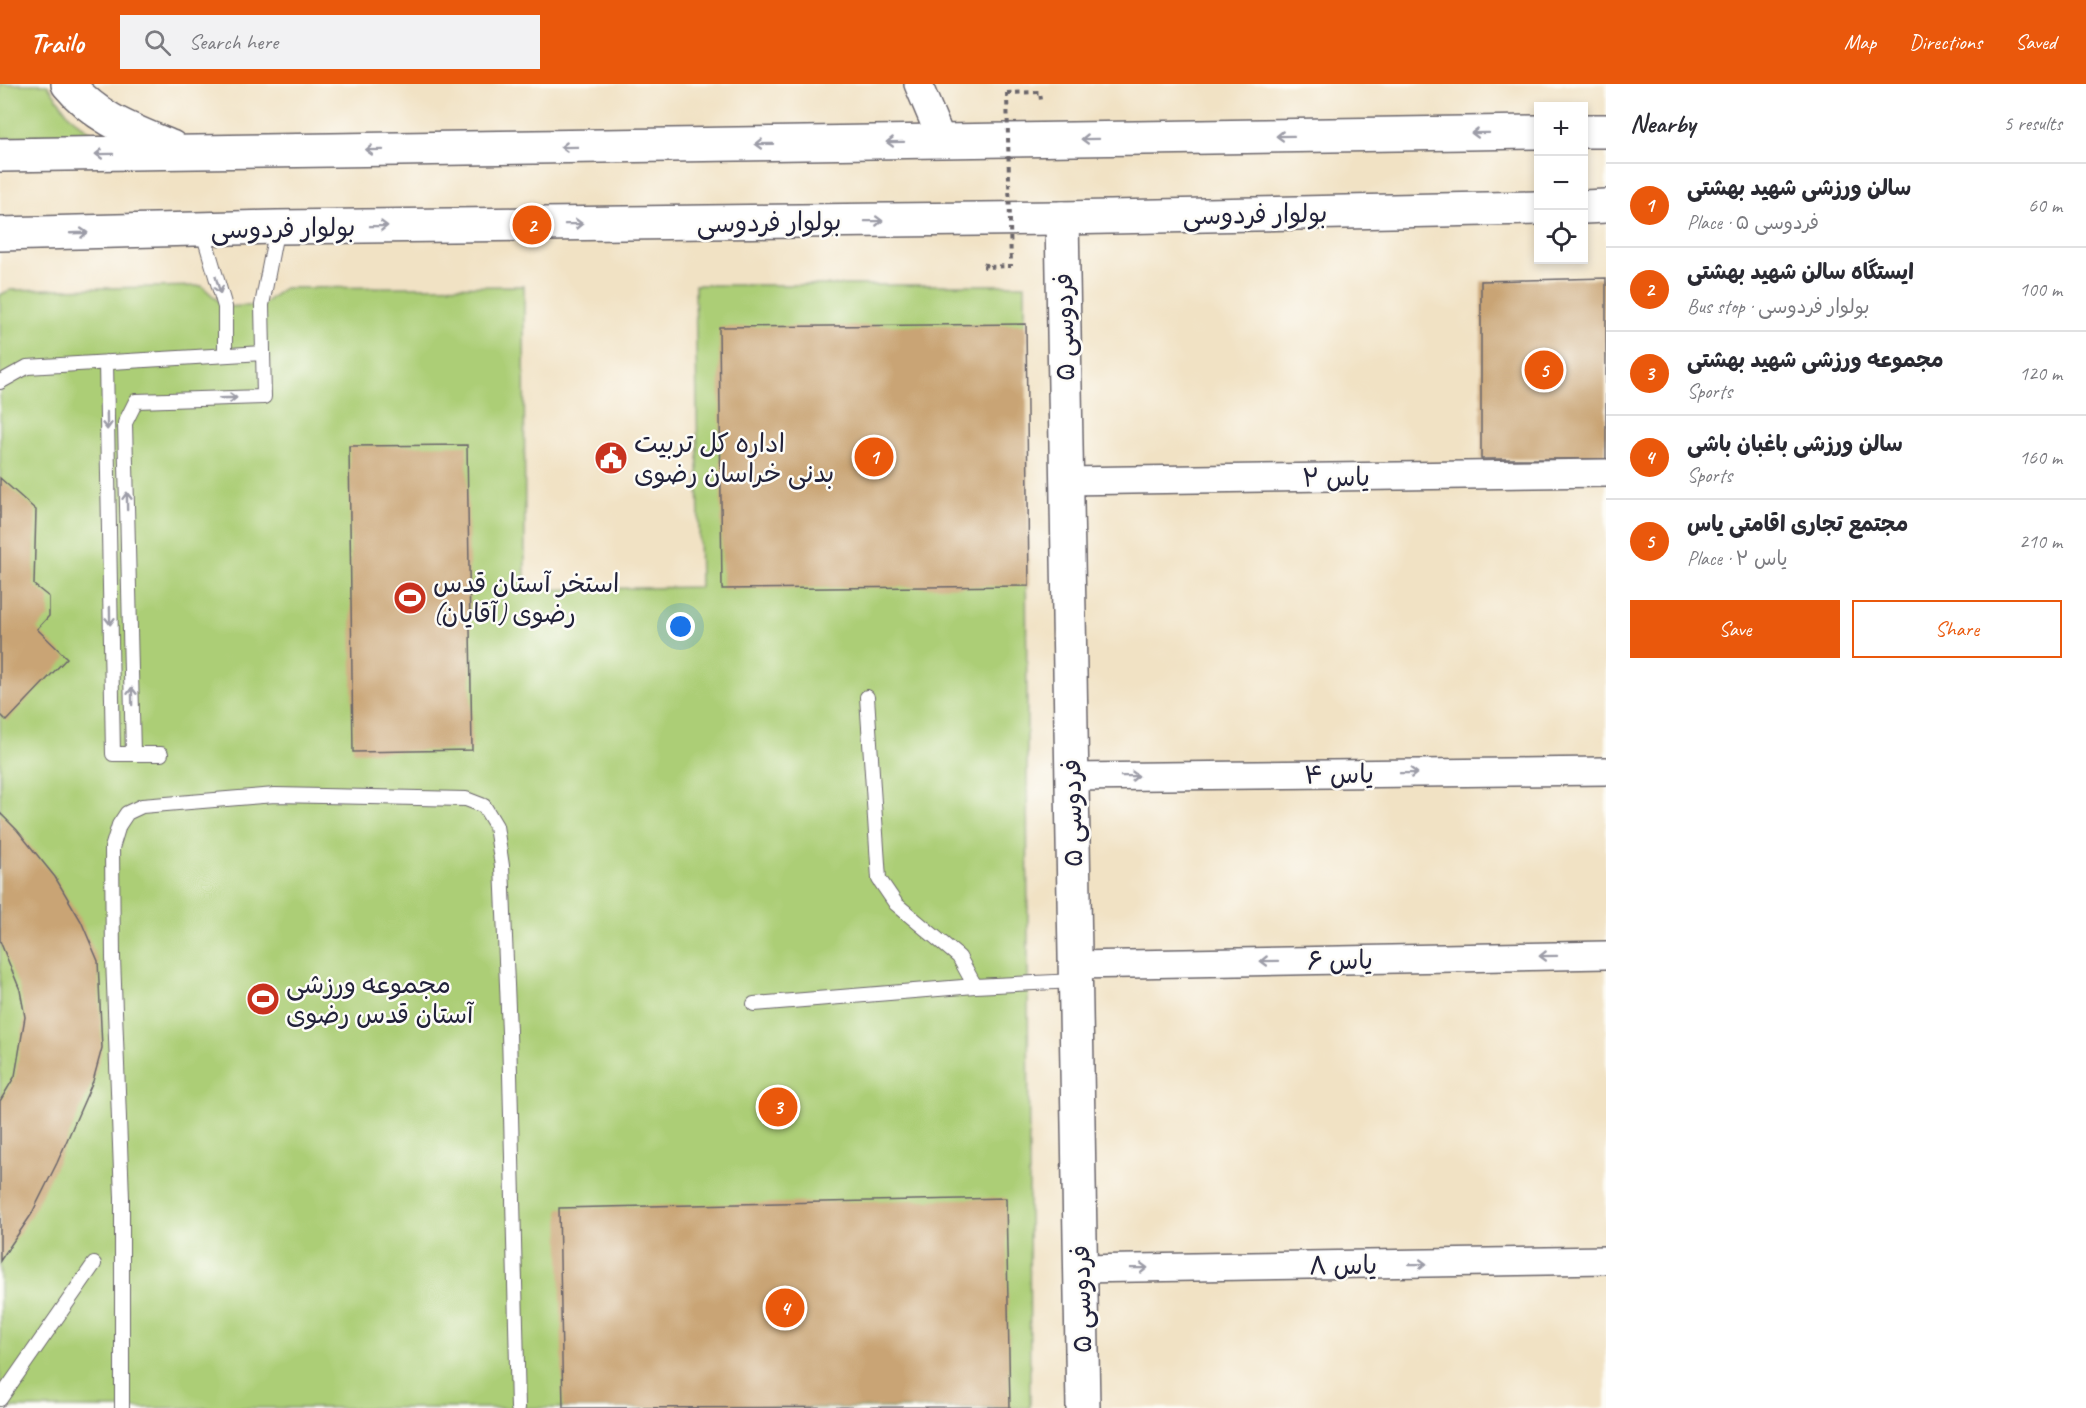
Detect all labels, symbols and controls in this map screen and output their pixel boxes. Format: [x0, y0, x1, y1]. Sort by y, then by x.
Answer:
search box [120, 15, 540, 69]
text: Trailo [30, 25, 84, 60]
icon: search [141, 26, 174, 59]
text: Search here [189, 28, 278, 56]
text: Map [1844, 29, 1876, 55]
text: Directions [1909, 29, 1982, 55]
text: Saved [2015, 29, 2056, 55]
map controls [1534, 102, 1588, 264]
button: + [1534, 102, 1588, 156]
text: Nearby [1630, 107, 1695, 140]
text: 5 results [2003, 111, 2062, 136]
one-way arrow [1471, 127, 1491, 139]
one-way arrow [1276, 130, 1296, 142]
one-way arrow [1081, 133, 1101, 145]
one-way arrow [886, 136, 906, 148]
one-way arrow [754, 138, 774, 150]
one-way arrow [559, 141, 579, 152]
one-way arrow [364, 144, 384, 155]
one-way arrow [95, 148, 115, 159]
button: − [1534, 156, 1588, 210]
text: سالن ورزشی شهید بهشتی [1687, 174, 1911, 202]
text: 1 [1645, 193, 1654, 218]
text: 60 m [2028, 193, 2062, 218]
street label: بولوار فردوسی [1182, 197, 1328, 232]
pin: 2 [512, 202, 552, 248]
street label: بولوار فردوسی [696, 205, 842, 240]
button: locate [1534, 210, 1588, 264]
text: Place · فردوسی ۵ [1687, 210, 1819, 235]
street label: بولوار فردوسی [210, 211, 356, 246]
one-way arrow [864, 215, 884, 226]
one-way arrow [564, 218, 584, 230]
one-way arrow [369, 220, 389, 232]
one-way arrow [69, 227, 89, 239]
text: ایستگاه سالن شهید بهشتی [1687, 258, 1914, 286]
street label: فردوسی ۵ [1047, 272, 1082, 382]
one-way arrow [213, 275, 224, 294]
text: 2 [1645, 277, 1654, 302]
text: 100 m [2019, 277, 2062, 302]
text: Bus stop · بولوار فردوسی [1687, 294, 1870, 319]
text: مجموعه ورزشی شهید بهشتی [1687, 346, 1944, 374]
pin: 5 [1524, 348, 1564, 392]
text: 3 [1645, 361, 1654, 386]
text: 120 m [2019, 361, 2062, 386]
text: Sports [1687, 379, 1732, 404]
one-way arrow [218, 392, 238, 403]
one-way arrow [101, 410, 113, 430]
place label: اداره کل تربیت بدنی خراسان رضوی [634, 427, 834, 490]
text: سالن ورزشی باغبان باشی [1687, 430, 1903, 458]
pin: 1 [854, 434, 894, 479]
public building icon: اداره کل تربیت بدنی خراسان رضوی [593, 440, 629, 476]
text: 4 [1645, 445, 1654, 470]
text: 160 m [2019, 445, 2062, 470]
street label: یاس ۲ [1302, 460, 1370, 495]
text: Sports [1687, 463, 1732, 488]
one-way arrow [121, 491, 133, 511]
text: مجتمع تجاری اقامتی یاس [1687, 510, 1908, 538]
text: 5 [1645, 529, 1654, 554]
text: 210 m [2019, 529, 2062, 554]
text: Place · یاس ۲ [1687, 546, 1788, 571]
place label: استخر آستان قدس رضوی (آقایان) [433, 567, 620, 630]
sports icon: استخر آستان قدس رضوی (آقایان) [392, 580, 428, 616]
button: Save [1630, 600, 1840, 658]
button: Share [1852, 600, 2062, 658]
one-way arrow [105, 605, 116, 625]
your location [666, 612, 695, 641]
one-way arrow [126, 686, 138, 706]
street label: یاس ۴ [1304, 757, 1374, 792]
street label: فردوسی ۵ [1055, 758, 1090, 868]
one-way arrow [1398, 767, 1418, 779]
one-way arrow [1119, 770, 1139, 782]
street label: یاس ۶ [1307, 943, 1373, 978]
one-way arrow [1538, 951, 1558, 962]
one-way arrow [1259, 956, 1279, 967]
place label: مجموعه ورزشی آستان قدس رضوی [286, 968, 475, 1031]
sports icon: مجموعه ورزشی آستان قدس رضوی [245, 981, 281, 1017]
pin: 3 [758, 1084, 798, 1130]
street label: فردوسی ۵ [1064, 1244, 1099, 1354]
street label: یاس ۸ [1309, 1248, 1377, 1283]
one-way arrow [1407, 1258, 1427, 1269]
one-way arrow [1128, 1262, 1148, 1274]
pin: 4 [766, 1286, 804, 1330]

